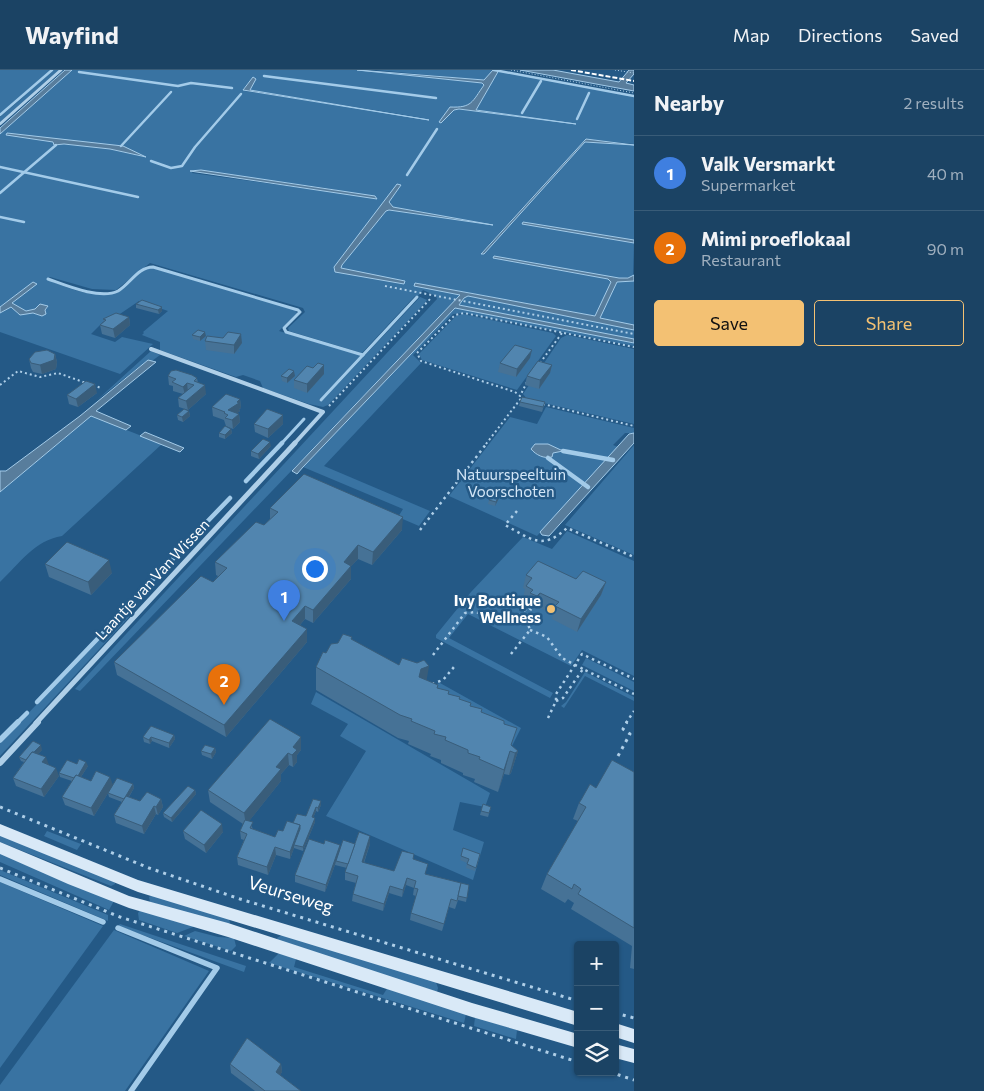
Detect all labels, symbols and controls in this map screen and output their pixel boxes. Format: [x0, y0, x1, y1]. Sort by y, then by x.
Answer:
text: Wayfind [25, 20, 119, 49]
text: Map [733, 24, 770, 46]
text: Directions [798, 24, 882, 46]
text: Saved [910, 24, 959, 46]
text: Nearby [654, 90, 724, 115]
text: 2 results [903, 93, 964, 112]
text: Valk Versmarkt [701, 152, 835, 175]
text: 1 [666, 164, 674, 183]
text: 40 m [927, 164, 964, 183]
text: Supermarket [701, 175, 796, 194]
text: Mimi proeflokaal [701, 227, 851, 250]
text: 2 [665, 239, 675, 258]
text: 90 m [927, 239, 964, 258]
text: Restaurant [701, 250, 781, 269]
button: Save [654, 300, 804, 346]
button: Share [814, 300, 964, 346]
park label: Natuurspeeltuin Voorschoten [456, 465, 566, 500]
street label: Laantje van Van Wissen [91, 515, 213, 643]
your location [302, 556, 328, 582]
pin: 1 [268, 580, 300, 621]
place label: Ivy Boutique Wellness [454, 591, 541, 626]
marker: Ivy Boutique Wellness [545, 603, 557, 615]
pin: 2 [208, 664, 240, 705]
street label: Veurseweg [246, 871, 337, 918]
map controls [574, 941, 619, 1076]
button: + [574, 941, 619, 986]
button: − [574, 986, 619, 1031]
button: layers [574, 1031, 619, 1076]

